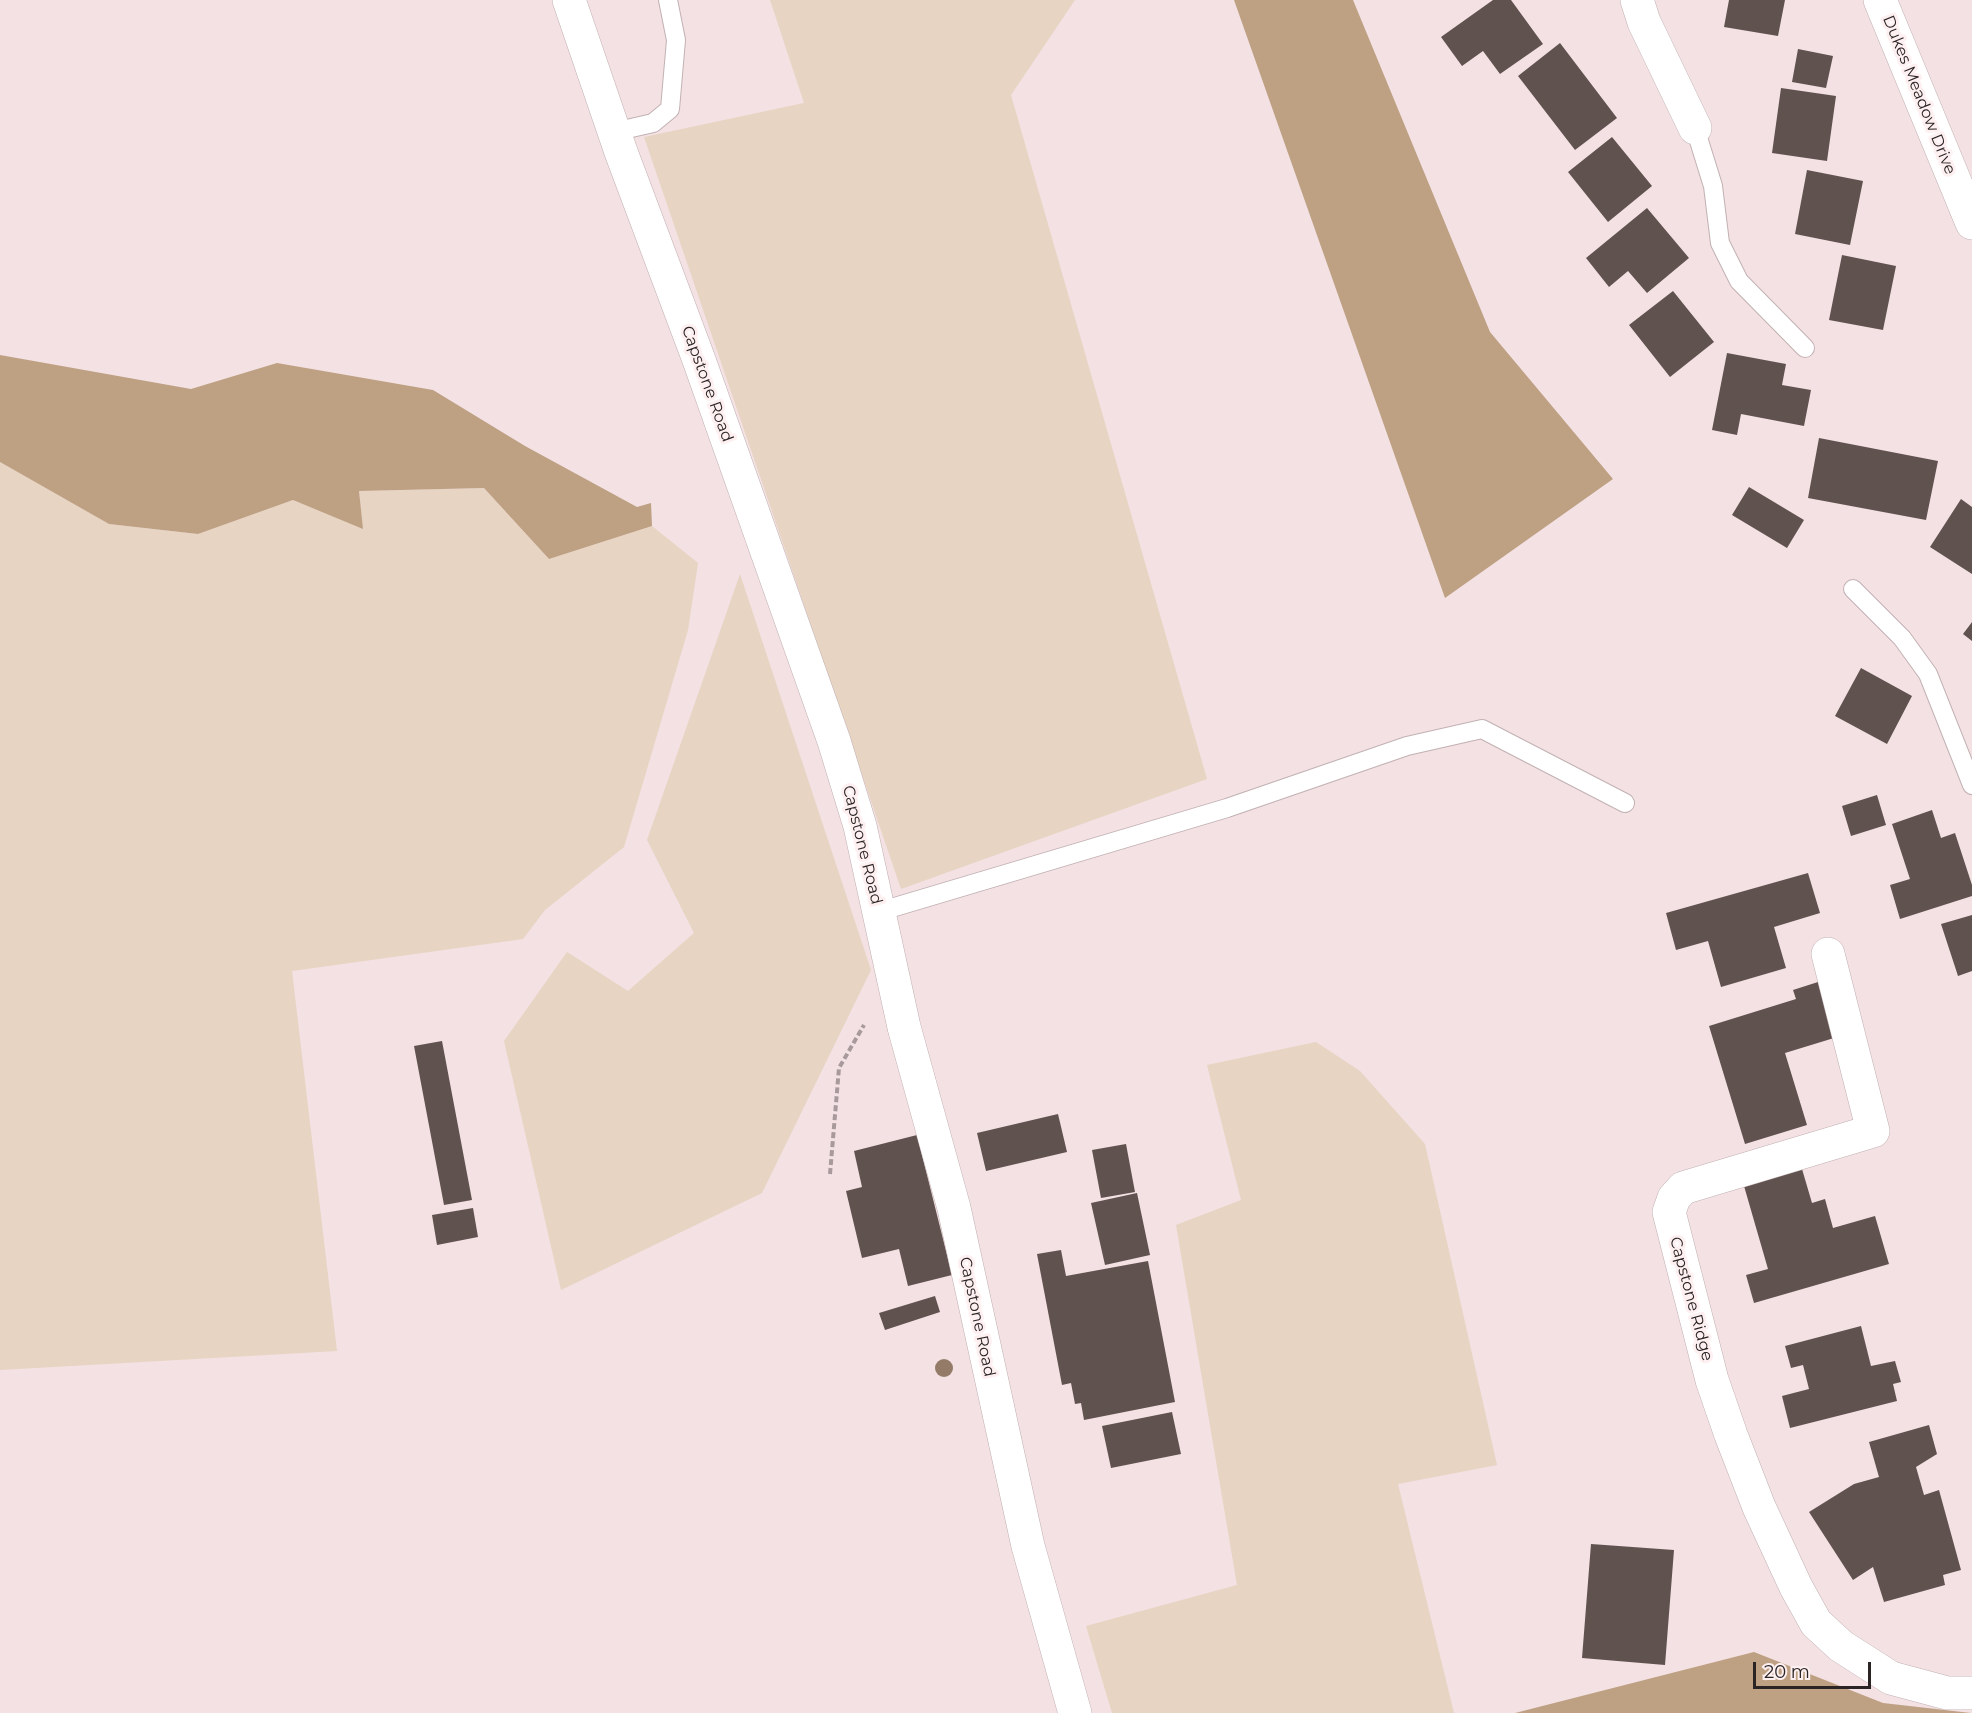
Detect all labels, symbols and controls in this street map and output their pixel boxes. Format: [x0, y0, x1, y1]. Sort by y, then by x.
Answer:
street label: Dukes Meadow Drive [1878, 13, 1960, 177]
street label: Capstone Road [677, 323, 737, 445]
street label: Capstone Road [838, 783, 886, 907]
street label: Capstone Ridge [1665, 1235, 1717, 1363]
street label: Capstone Road [955, 1255, 999, 1379]
scale bar [1756, 1650, 1874, 1688]
text: 20 m [1764, 1661, 1810, 1683]

